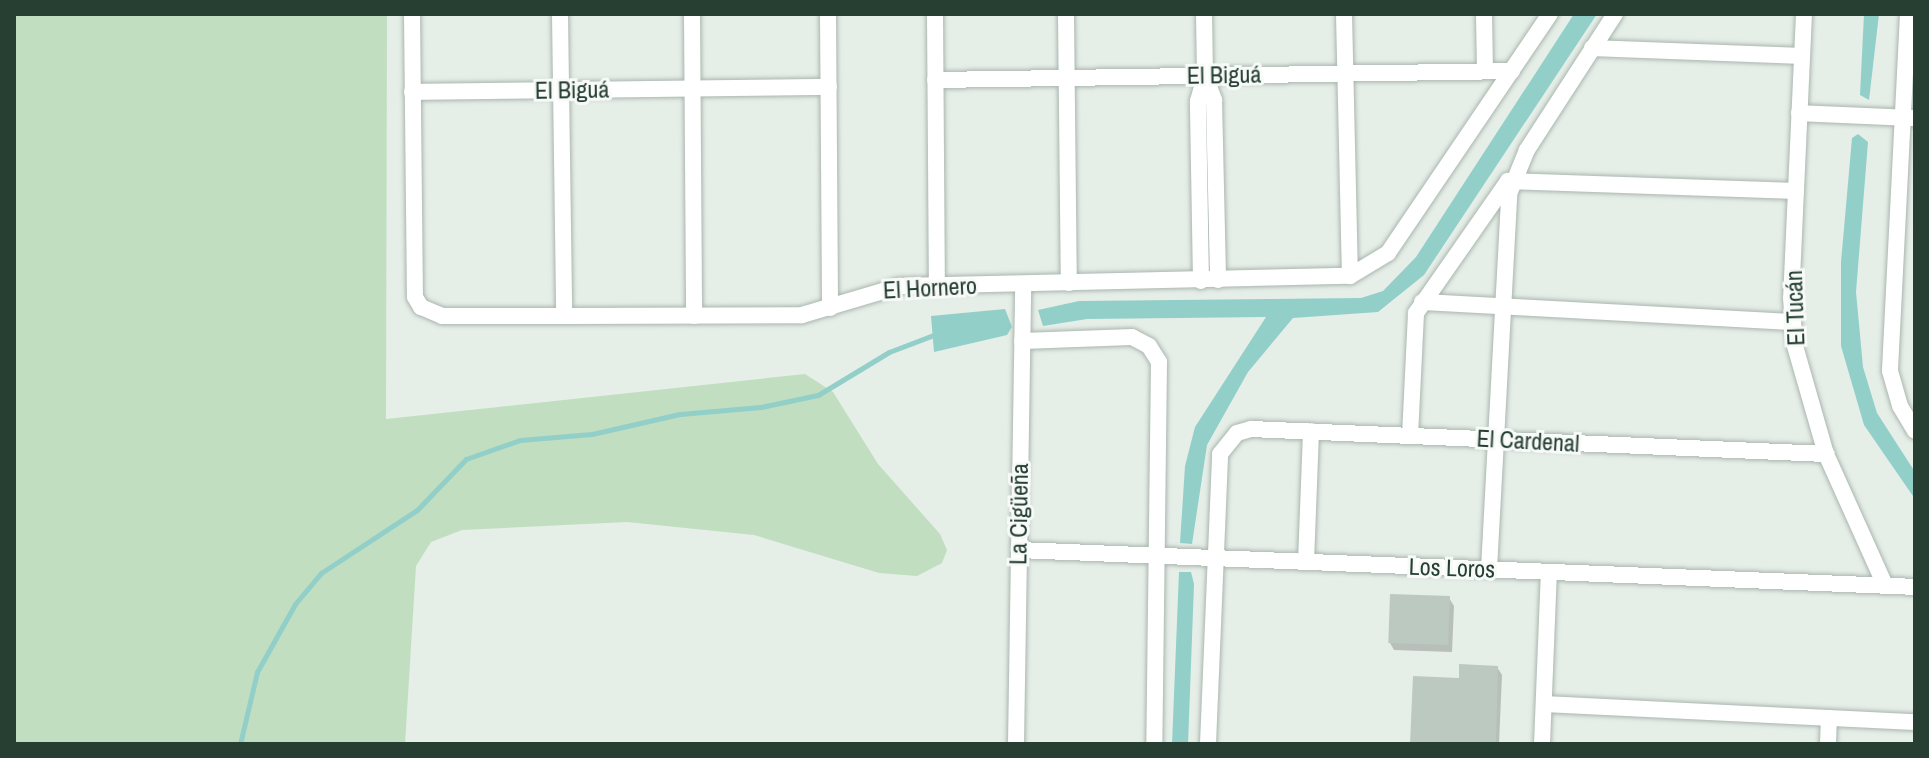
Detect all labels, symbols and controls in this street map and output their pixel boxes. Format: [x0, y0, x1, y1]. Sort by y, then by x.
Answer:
street label: El Biguá [1187, 60, 1261, 90]
street label: El Biguá [535, 75, 609, 105]
street label: El Tucán [1779, 270, 1811, 346]
street label: El Hornero [882, 271, 978, 305]
street label: El Cardenal [1476, 424, 1580, 458]
street label: La Cigüeña [1004, 463, 1034, 565]
street label: Los Loros [1408, 552, 1496, 584]

